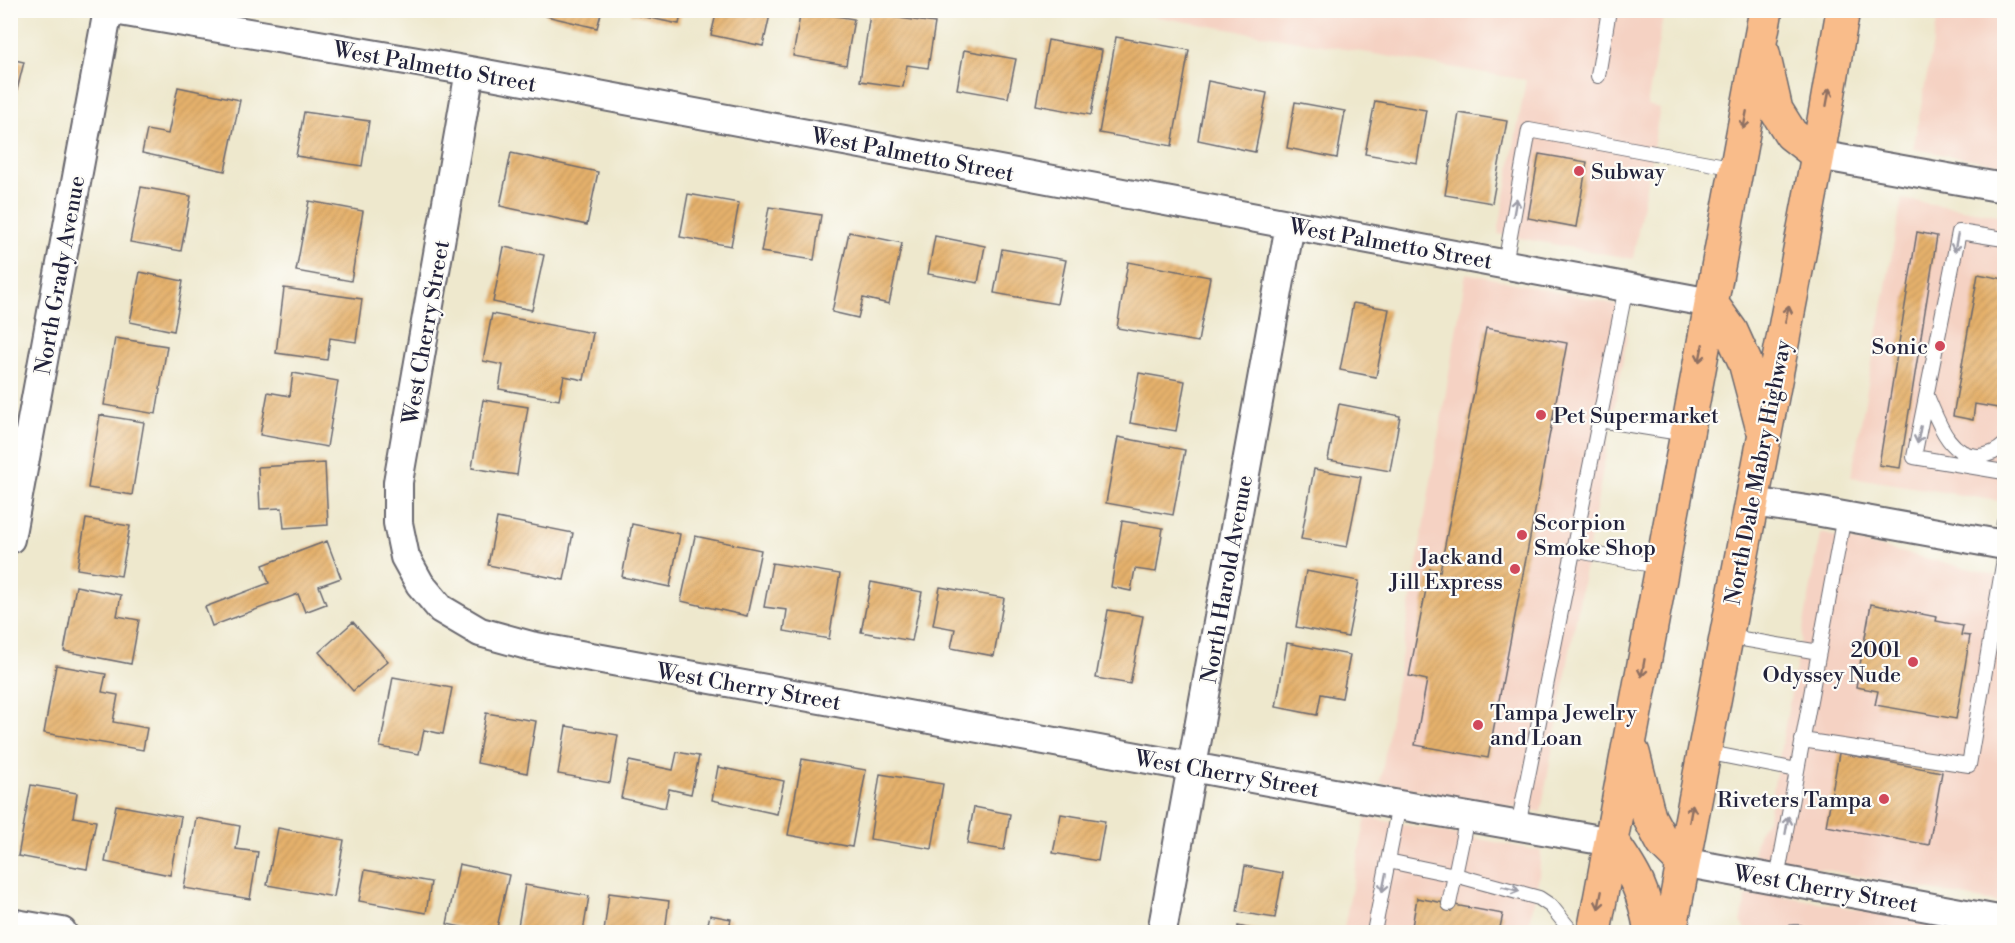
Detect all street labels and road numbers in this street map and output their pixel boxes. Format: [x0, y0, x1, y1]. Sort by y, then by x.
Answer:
street label: West Palmetto Street [330, 36, 539, 99]
street label: West Palmetto Street [808, 122, 1016, 188]
street label: North Grady Avenue [30, 174, 91, 377]
street label: West Palmetto Street [1286, 213, 1495, 276]
street label: West Cherry Street [397, 238, 456, 427]
street label: North Dale Mabry Highway [1720, 337, 1797, 607]
street label: North Harold Avenue [1196, 473, 1259, 685]
street label: West Cherry Street [654, 658, 843, 717]
street label: West Cherry Street [1132, 745, 1321, 804]
street label: West Cherry Street [1731, 860, 1920, 919]

